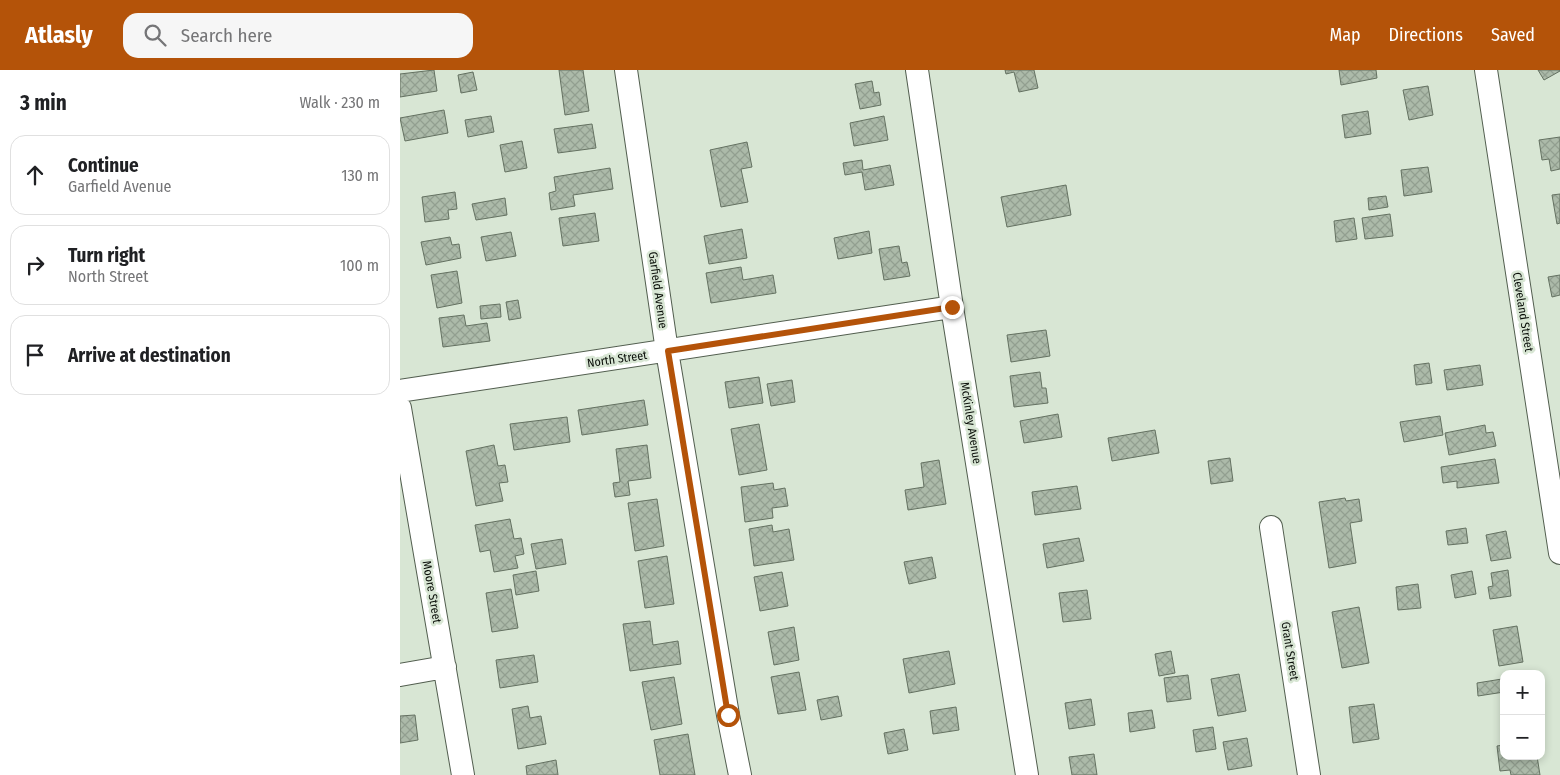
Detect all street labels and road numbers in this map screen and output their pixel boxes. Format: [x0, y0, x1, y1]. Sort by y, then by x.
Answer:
street label: Garfield Avenue [646, 251, 670, 329]
street label: Cleveland Street [1510, 271, 1536, 353]
street label: North Street [586, 348, 648, 370]
street label: McKinley Avenue [958, 381, 984, 465]
street label: Moore Street [420, 560, 444, 624]
street label: Grant Street [1278, 621, 1302, 681]

